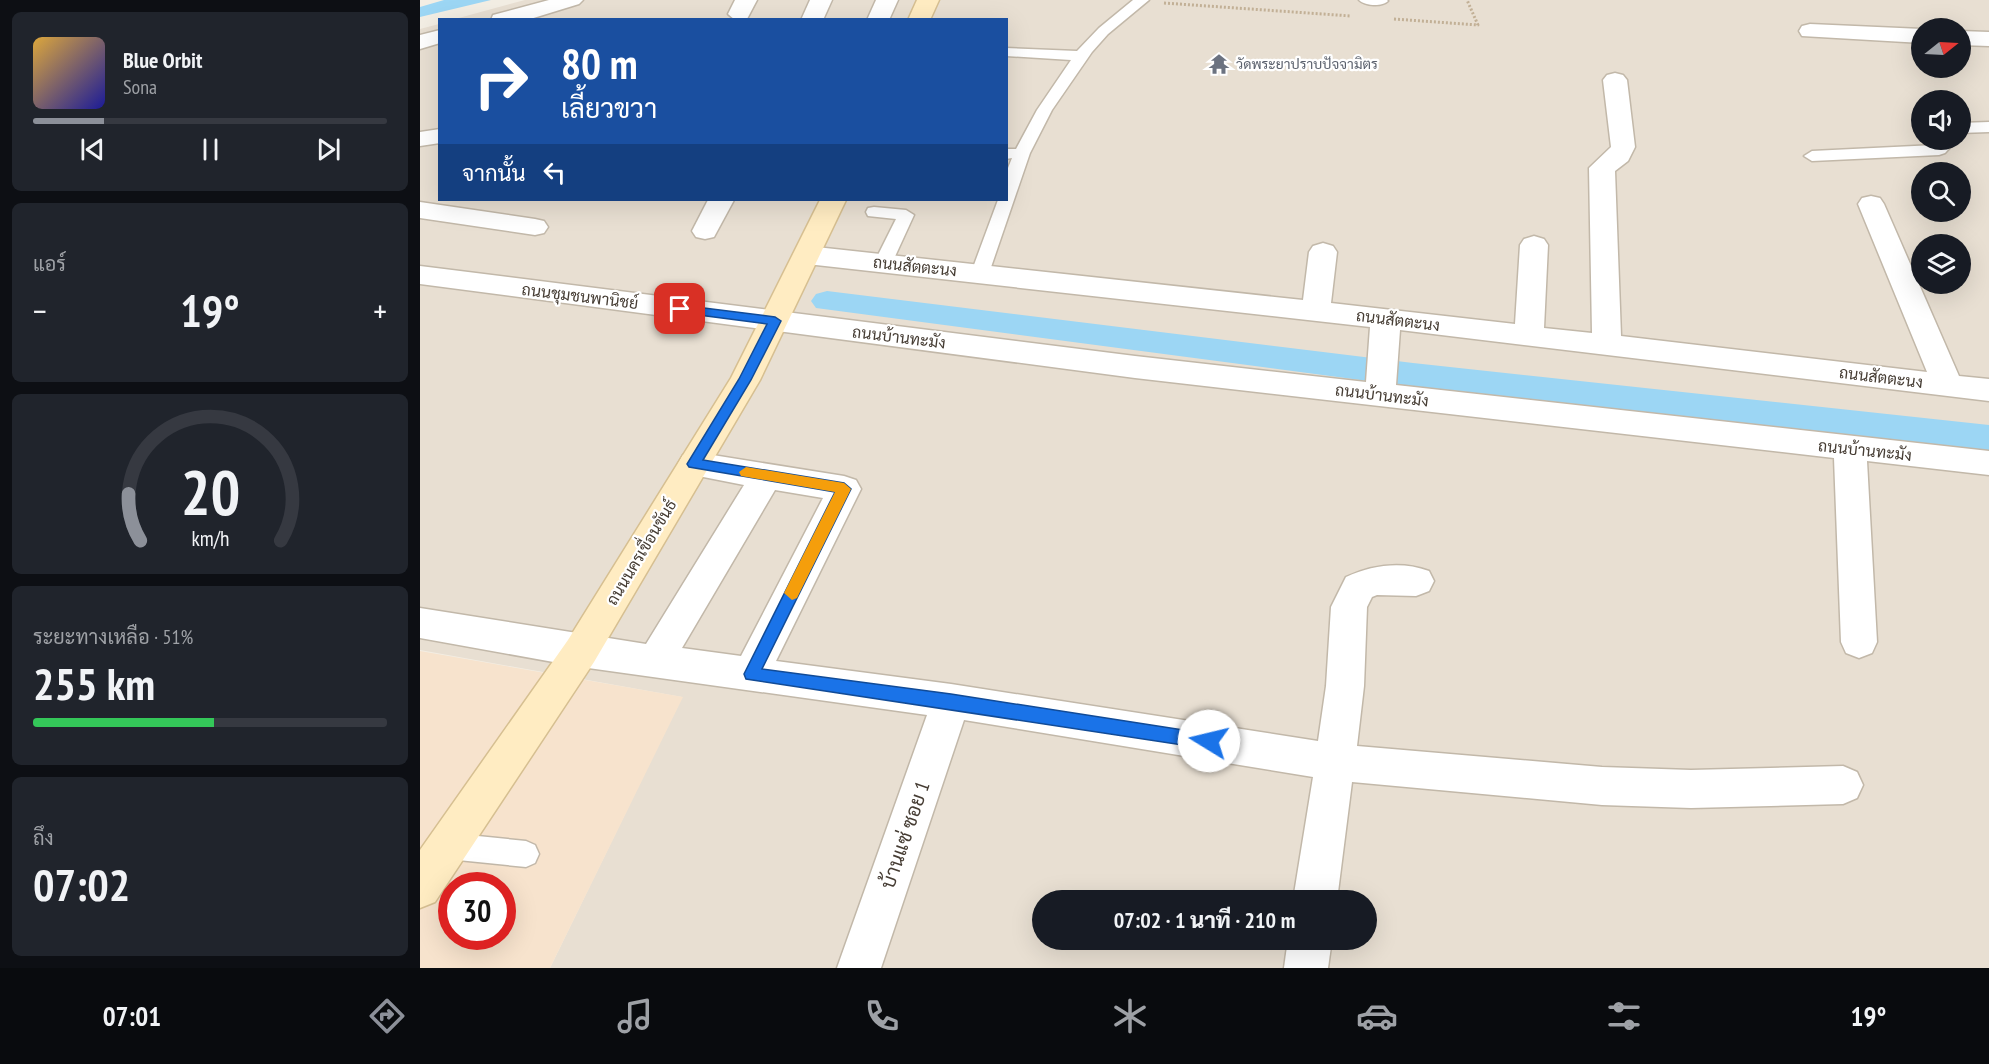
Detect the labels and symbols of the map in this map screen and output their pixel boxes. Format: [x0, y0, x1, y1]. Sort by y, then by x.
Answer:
north arrow [1911, 18, 1971, 78]
temple icon: วัดพระยาปราบปัจจามิตร [1207, 52, 1231, 76]
place label: วัดพระยาปราบปัจจามิตร [1236, 55, 1378, 73]
street label: ถนนสัตตะนง [872, 252, 958, 280]
street label: ถนนชุมชนพานิชย์ [520, 277, 640, 315]
pin [654, 283, 705, 334]
street label: ถนนสัตตะนง [1355, 305, 1441, 335]
street label: ถนนบ้านทะมัง [851, 321, 947, 353]
street label: ถนนสัตตะนง [1838, 362, 1924, 392]
street label: ถนนบ้านทะมัง [1334, 379, 1430, 411]
street label: ถนนบ้านทะมัง [1817, 435, 1913, 465]
street label: ถนนนครเขื่อนขันธ์ [598, 493, 681, 608]
position arrow [1177, 709, 1241, 773]
street label: บ้านแซ่ ซอย 1 [874, 778, 936, 892]
speed limit sign: 30 [438, 872, 516, 950]

